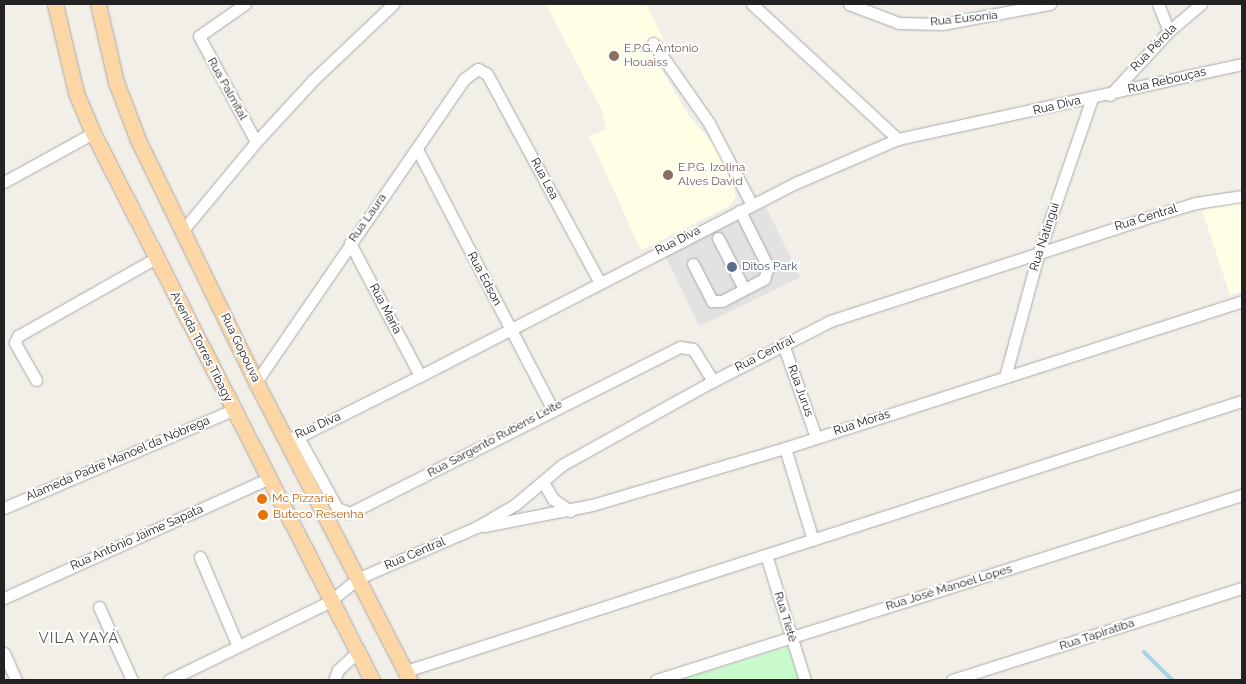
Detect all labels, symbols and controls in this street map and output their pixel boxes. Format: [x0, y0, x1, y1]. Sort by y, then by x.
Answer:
street label: Rua Eusonia [930, 8, 998, 30]
street label: Rua Pérola [1128, 21, 1180, 75]
place label: E.P.G. Antonio Houaiss [624, 42, 699, 70]
marker: E.P.G. Antonio Houaiss [608, 50, 620, 62]
street label: Rua Palmital [204, 55, 250, 123]
street label: Rua Rebouças [1127, 65, 1207, 97]
street label: Rua Diva [1032, 94, 1082, 118]
street label: Rua Lea [527, 156, 561, 202]
place label: E.P.G. Izolina Alves David [678, 161, 745, 189]
marker: E.P.G. Izolina Alves David [662, 169, 674, 181]
street label: Rua Laura [346, 191, 390, 245]
street label: Rua Natingui [1027, 201, 1063, 273]
street label: Rua Central [1113, 202, 1179, 234]
street label: Rua Diva [653, 224, 703, 258]
street label: Rua Edson [464, 250, 504, 308]
place label: Ditos Park [742, 260, 798, 274]
marker: Ditos Park [726, 261, 738, 273]
street label: Rua Maria [366, 281, 404, 337]
street label: Avenida Torres Tibagy [167, 289, 235, 405]
street label: Rua Gopouva [217, 311, 263, 385]
street label: Rua Central [733, 333, 797, 375]
street label: Rua Jurus [784, 363, 816, 419]
street label: Rua Sargento Rubens Leite [425, 397, 565, 481]
street label: Rua Morás [832, 407, 892, 439]
street label: Rua Diva [293, 410, 343, 442]
street label: Alameda Padre Manoel da Nóbrega [24, 414, 212, 504]
place label: Mc Pizzaria [272, 492, 334, 506]
marker: Mc Pizzaria [256, 493, 268, 505]
street label: Rua Antônio Jaime Sapata [68, 502, 206, 574]
place label: Buteco Resenha [273, 508, 364, 522]
marker: Buteco Resenha [257, 509, 269, 521]
street label: Rua Central [382, 535, 448, 573]
street label: Rua José Manoel Lopes [884, 562, 1014, 614]
street label: Rua Tietê [770, 590, 800, 644]
street label: Rua Tapiratiba [1058, 616, 1136, 654]
district label: VILA YAYÁ [37, 630, 121, 648]

